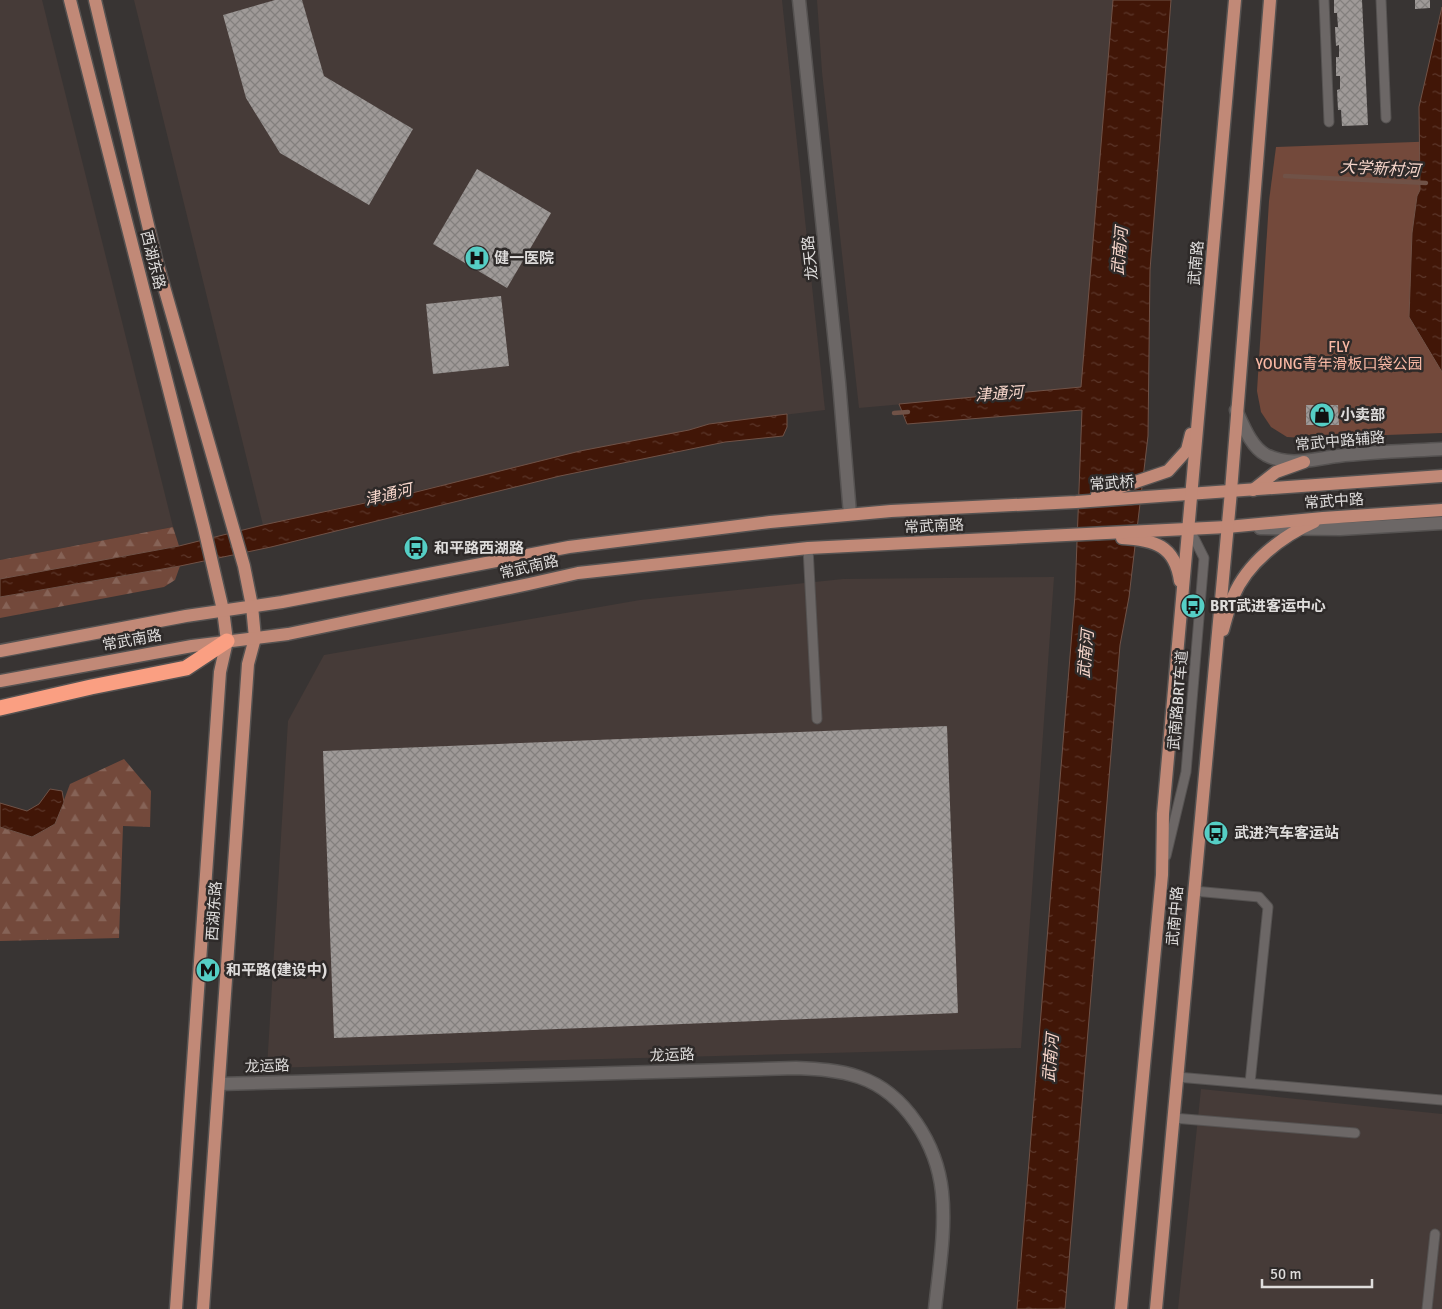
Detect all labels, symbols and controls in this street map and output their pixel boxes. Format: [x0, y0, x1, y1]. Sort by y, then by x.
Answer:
water label: 大学新村河 [1339, 157, 1423, 181]
water label: 武南河 [1108, 223, 1132, 276]
street label: 西湖东路 [137, 229, 169, 291]
street label: 龙天路 [799, 235, 821, 281]
street label: 武南路 [1185, 240, 1207, 286]
hospital icon: 健一医院 [464, 245, 490, 271]
place label: 健一医院 [494, 249, 554, 267]
park label: FLY YOUNG青年滑板口袋公园 [1255, 338, 1423, 373]
water label: 津通河 [974, 382, 1027, 406]
shop icon: 小卖部 [1309, 402, 1335, 428]
place label: 小卖部 [1340, 406, 1385, 424]
street label: 常武中路辅路 [1294, 428, 1386, 454]
street label: 常武桥 [1089, 472, 1135, 494]
water label: 津通河 [363, 479, 417, 510]
street label: 常武中路 [1303, 490, 1365, 512]
street label: 常武南路 [904, 515, 964, 537]
bus stop icon: 和平路西湖路 [403, 535, 429, 561]
place label: 和平路西湖路 [434, 539, 524, 557]
street label: 常武南路 [498, 551, 560, 583]
bus stop icon: BRT武进客运中心 [1180, 593, 1206, 619]
place label: BRT武进客运中心 [1210, 597, 1326, 615]
street label: 常武南路 [101, 626, 163, 654]
water label: 武南河 [1074, 626, 1098, 679]
street label: 武南路BRT车道 [1165, 649, 1191, 751]
bus stop icon: 武进汽车客运站 [1203, 820, 1229, 846]
place label: 武进汽车客运站 [1234, 824, 1339, 842]
street label: 西湖东路 [203, 880, 225, 942]
street label: 武南中路 [1163, 885, 1187, 947]
metro station icon: 和平路(建设中) [195, 957, 221, 983]
place label: 和平路(建设中) [226, 961, 327, 979]
water label: 武南河 [1039, 1030, 1063, 1083]
street label: 龙运路 [649, 1045, 695, 1065]
street label: 龙运路 [244, 1056, 290, 1076]
scale bar [1262, 1256, 1372, 1288]
text: 50 m [1270, 1265, 1301, 1283]

